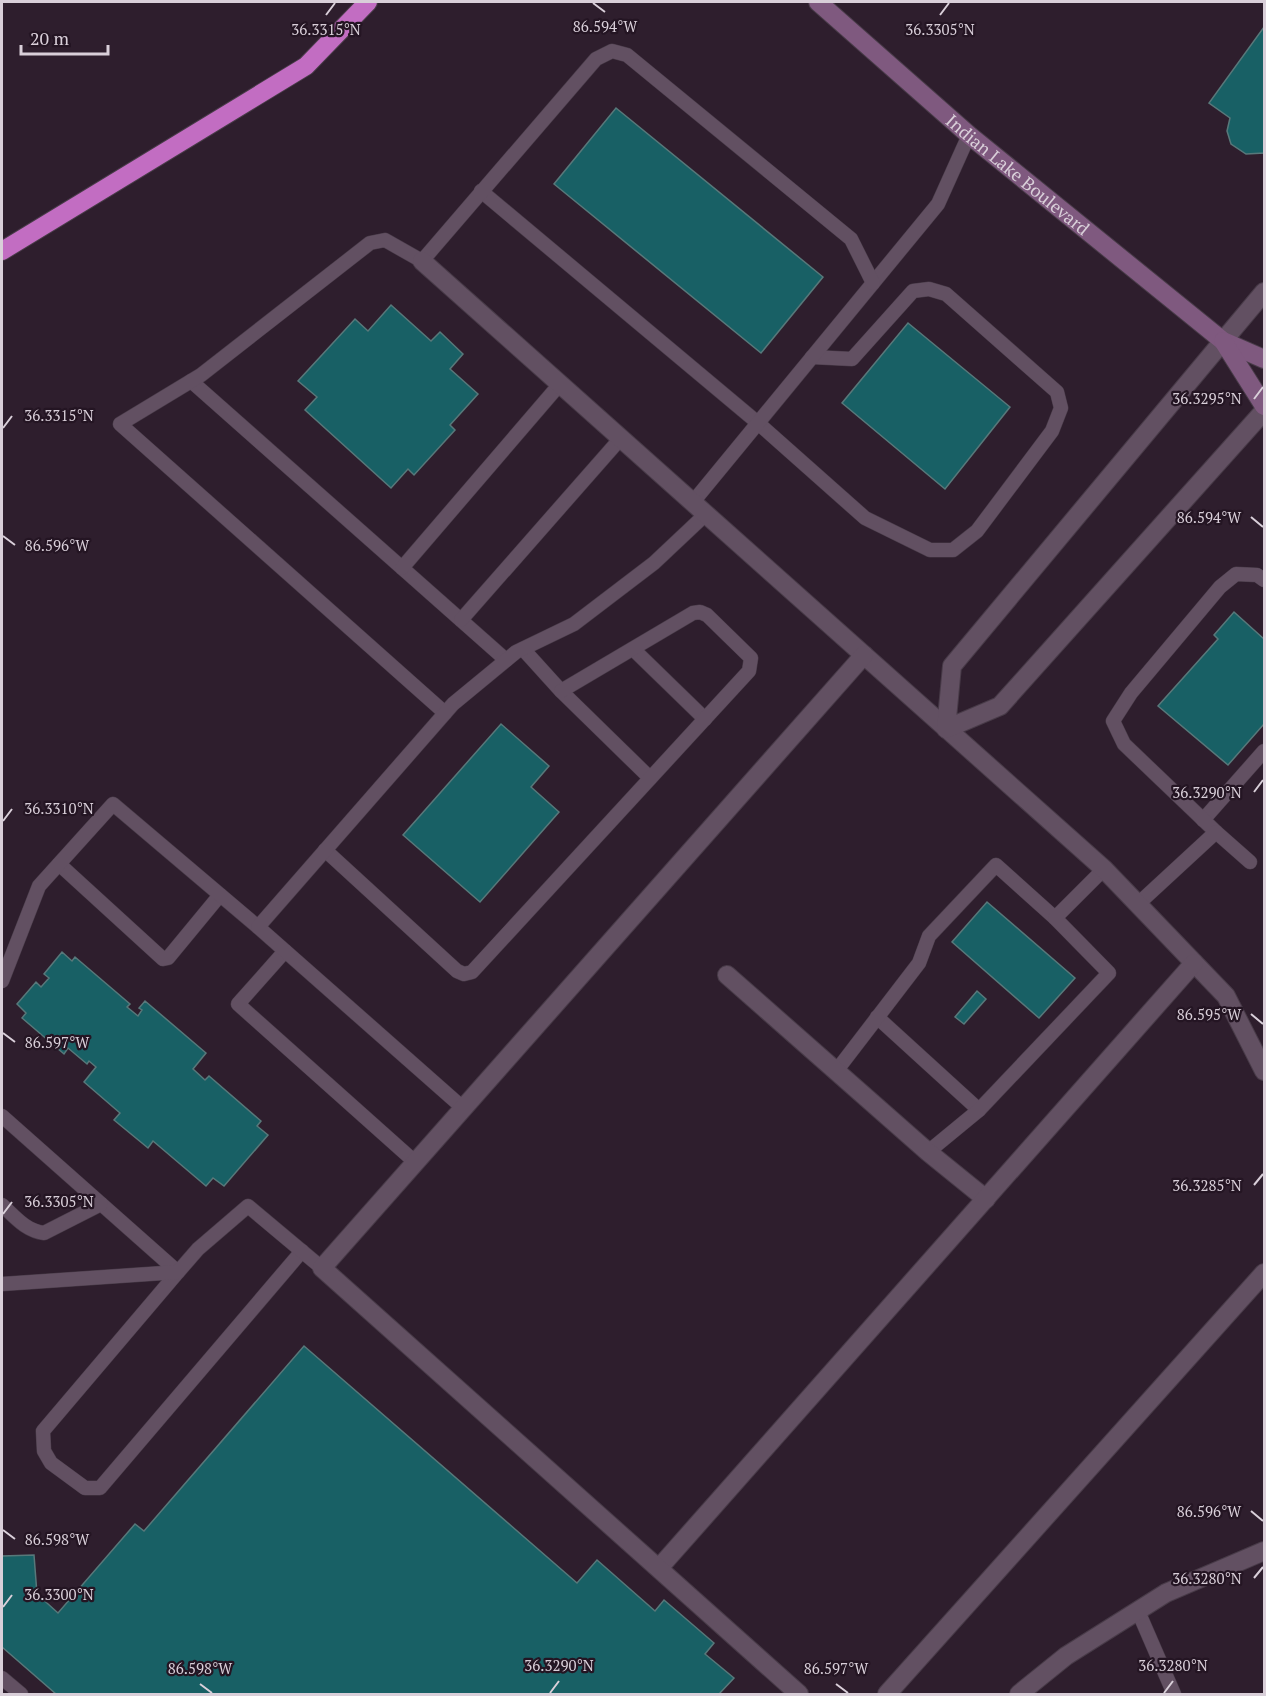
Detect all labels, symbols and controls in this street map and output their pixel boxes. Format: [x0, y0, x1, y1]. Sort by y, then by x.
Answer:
text: 86.594°W [573, 16, 638, 36]
scale bar [21, 18, 108, 56]
text: 36.3315°N [291, 19, 361, 39]
text: 36.3305°N [905, 19, 975, 39]
text: 20 m [30, 26, 70, 50]
street label: Indian Lake Boulevard [941, 108, 1095, 240]
text: 36.3295°N [1172, 388, 1242, 408]
text: 36.3315°N [24, 405, 94, 425]
text: 86.594°W [1177, 507, 1242, 527]
text: 86.596°W [25, 535, 90, 555]
text: 36.3290°N [1172, 782, 1242, 802]
text: 36.3310°N [24, 798, 94, 818]
text: 86.595°W [1177, 1004, 1242, 1024]
text: 86.597°W [25, 1032, 90, 1052]
text: 36.3285°N [1172, 1175, 1242, 1195]
text: 36.3305°N [24, 1191, 94, 1211]
text: 86.596°W [1177, 1501, 1242, 1521]
text: 86.598°W [25, 1529, 90, 1549]
text: 36.3280°N [1172, 1568, 1242, 1588]
text: 36.3300°N [24, 1584, 94, 1604]
text: 36.3290°N [524, 1655, 594, 1675]
text: 36.3280°N [1138, 1655, 1208, 1675]
text: 86.598°W [168, 1658, 233, 1678]
text: 86.597°W [804, 1658, 869, 1678]

